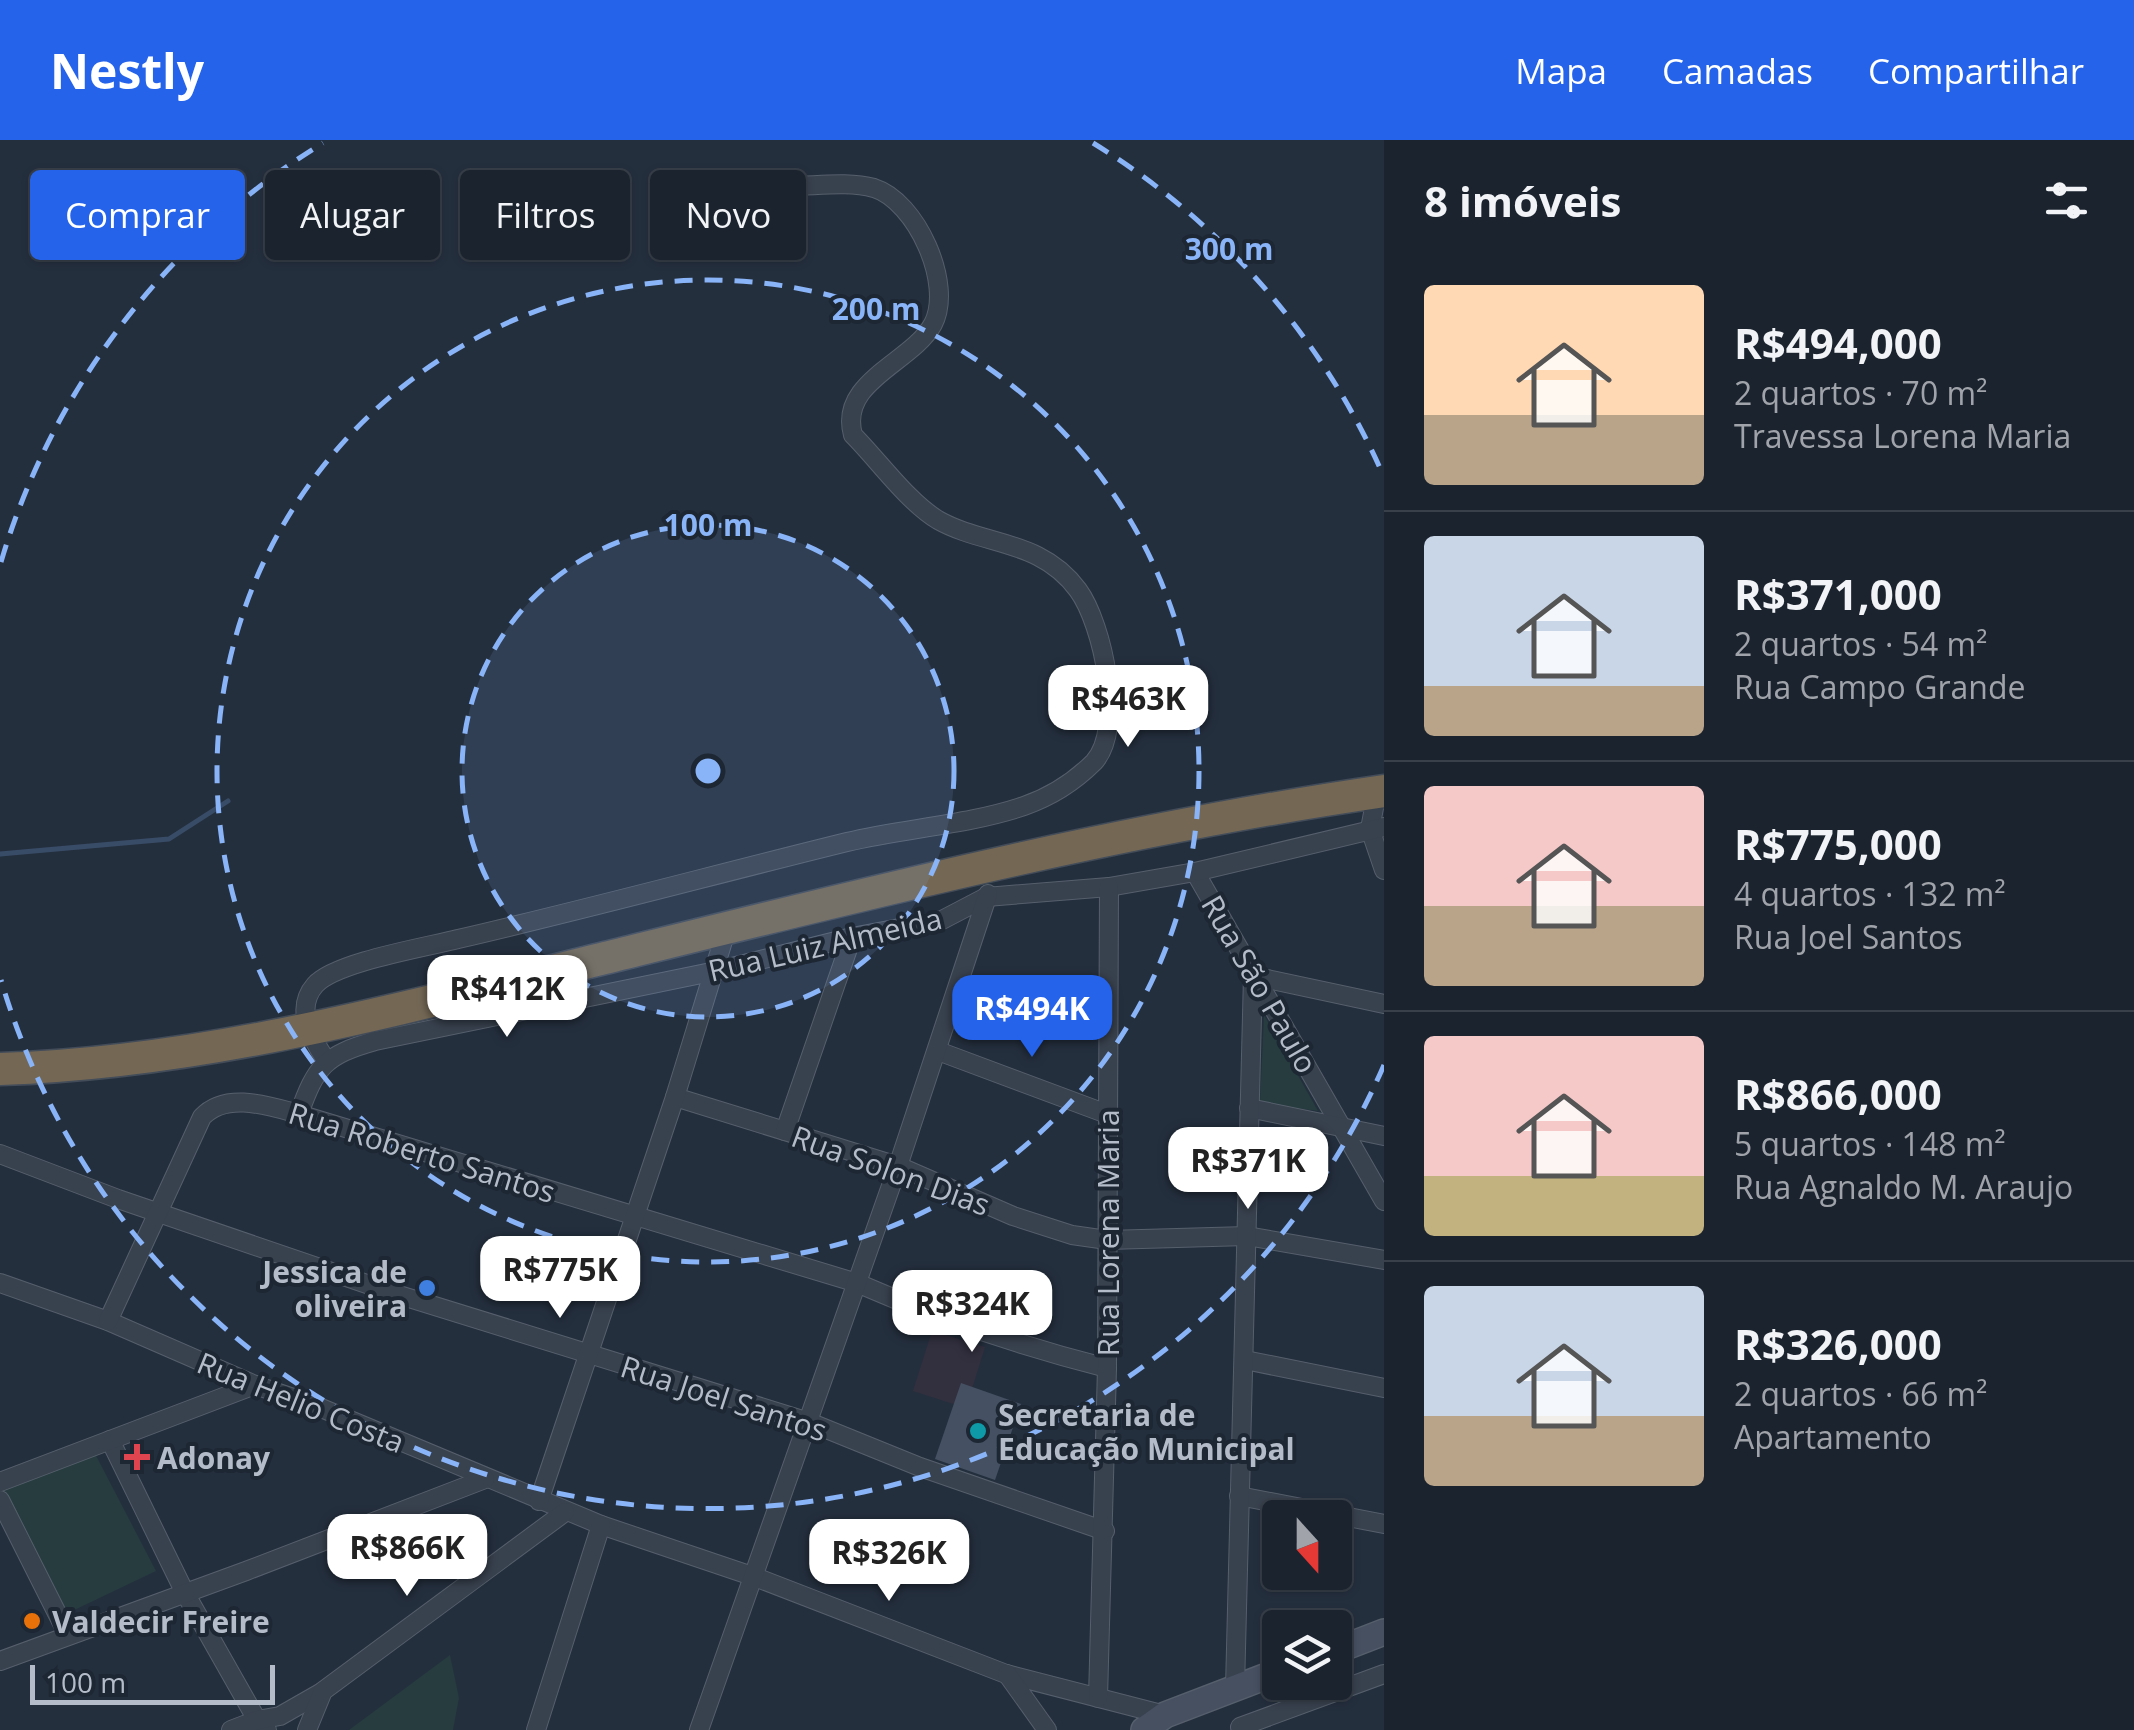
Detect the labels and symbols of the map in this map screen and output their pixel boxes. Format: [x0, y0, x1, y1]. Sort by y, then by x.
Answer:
text: 300 m [1185, 228, 1273, 269]
text: 200 m [832, 288, 920, 329]
text: 100 m [664, 504, 752, 545]
pin: R$463K [1047, 665, 1209, 750]
centre of rings [690, 753, 726, 789]
street label: Rua São Paulo [1192, 888, 1328, 1080]
street label: Rua Luiz Almeida [704, 897, 946, 991]
pin: R$412K [426, 955, 588, 1040]
pin: R$494K [951, 975, 1113, 1060]
street label: Rua Roberto Santos [284, 1092, 560, 1212]
street label: Rua Lorena Maria [1087, 1109, 1128, 1357]
street label: Rua Solon Dias [786, 1115, 996, 1225]
pin: R$371K [1167, 1127, 1329, 1212]
pin: R$775K [479, 1236, 641, 1321]
place label: Jessica de oliveira [259, 1251, 407, 1326]
pin: R$324K [891, 1270, 1053, 1355]
marker: Jessica de oliveira [416, 1277, 438, 1299]
street label: Rua Helio Costa [191, 1342, 411, 1462]
street label: Rua Joel Santos [616, 1345, 832, 1451]
place label: Secretaria de Educação Municipal [998, 1394, 1295, 1469]
marker: Secretaria de Educação Municipal [967, 1420, 989, 1442]
place label: Adonay [157, 1437, 271, 1478]
marker: Adonay [126, 1446, 148, 1468]
north arrow [1262, 1500, 1352, 1590]
pin: R$866K [326, 1514, 488, 1599]
pin: R$326K [808, 1519, 970, 1604]
place label: Valdecir Freire [52, 1601, 270, 1642]
marker: Valdecir Freire [21, 1610, 43, 1632]
scale bar [30, 1660, 275, 1704]

